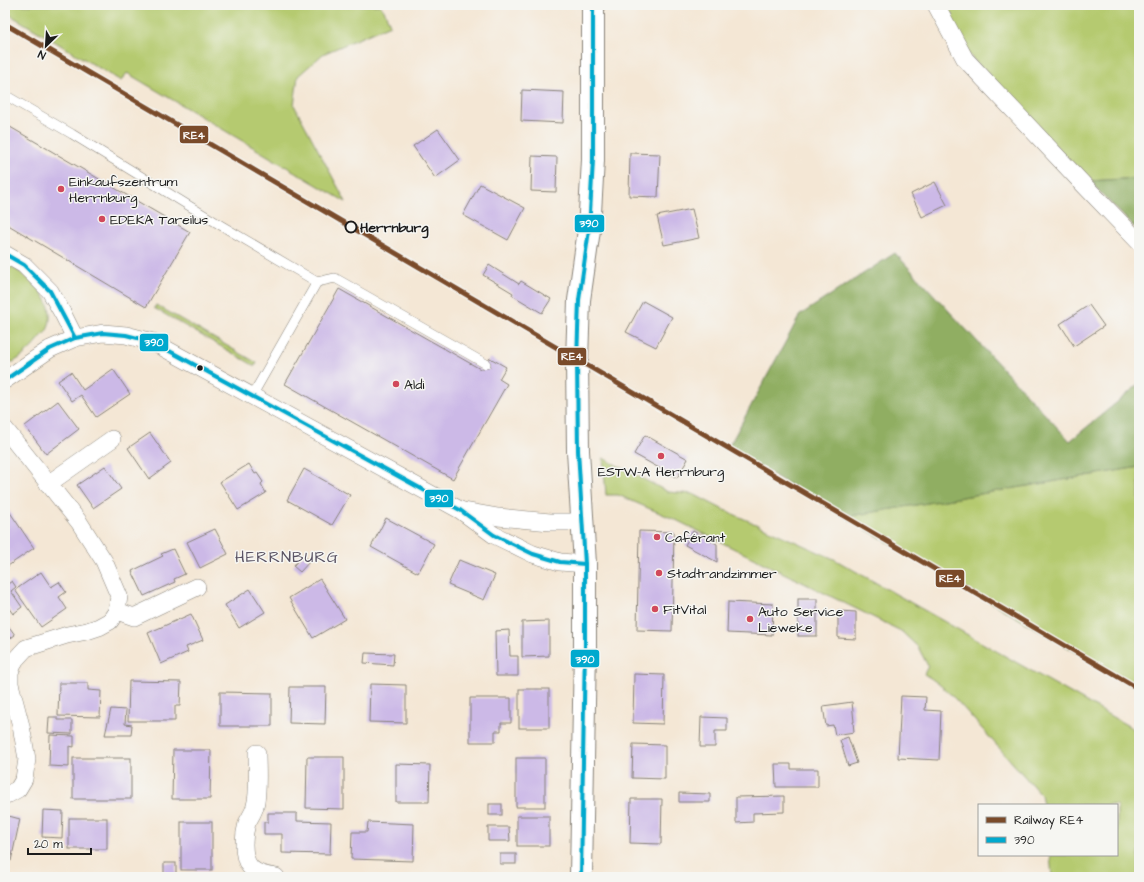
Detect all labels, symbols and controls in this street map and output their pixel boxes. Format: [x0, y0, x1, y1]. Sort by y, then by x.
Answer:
north arrow [26, 26, 66, 66]
text: N [36, 46, 48, 63]
line badge: RE4 [179, 125, 209, 144]
text: RE4 [183, 128, 205, 143]
place label: Einkaufszentrum Herrnburg [69, 172, 178, 208]
marker: Einkaufszentrum Herrnburg [56, 184, 66, 194]
place label: EDEKA Tareilus [110, 210, 208, 230]
marker: EDEKA Tareilus [97, 214, 107, 224]
line badge: 390 [574, 214, 605, 233]
text: 390 [579, 216, 598, 231]
place label: Herrnburg [360, 218, 429, 239]
marker: Herrnburg [344, 220, 358, 234]
line badge: 390 [139, 333, 169, 352]
text: 390 [144, 335, 163, 350]
line badge: RE4 [557, 347, 587, 366]
text: RE4 [561, 349, 583, 364]
unlabelled marker [195, 363, 205, 373]
place label: Aldi [404, 375, 424, 395]
marker: Aldi [391, 379, 401, 389]
marker: ESTW-A Herrnburg [656, 451, 666, 461]
place label: ESTW-A Herrnburg [598, 462, 724, 482]
line badge: 390 [424, 489, 454, 508]
text: 390 [429, 491, 448, 506]
place label: Caférant [665, 528, 726, 548]
marker: Caférant [652, 532, 662, 542]
district label: HERRNBURG [235, 546, 339, 568]
place label: Stadtrandzimmer [667, 564, 777, 584]
marker: Stadtrandzimmer [654, 568, 664, 578]
line badge: RE4 [935, 569, 965, 588]
text: RE4 [939, 571, 961, 586]
place label: FitVital [663, 600, 706, 620]
place label: Auto Service Lieweke [758, 602, 844, 638]
marker: FitVital [650, 604, 660, 614]
marker: Auto Service Lieweke [745, 614, 755, 624]
line badge: 390 [570, 649, 600, 668]
text: 390 [575, 652, 594, 667]
legend [978, 804, 1118, 856]
text: Railway RE4 [1014, 812, 1083, 830]
scale bar [28, 830, 91, 856]
text: 390 [1014, 832, 1035, 849]
text: 20 m [34, 836, 63, 853]

